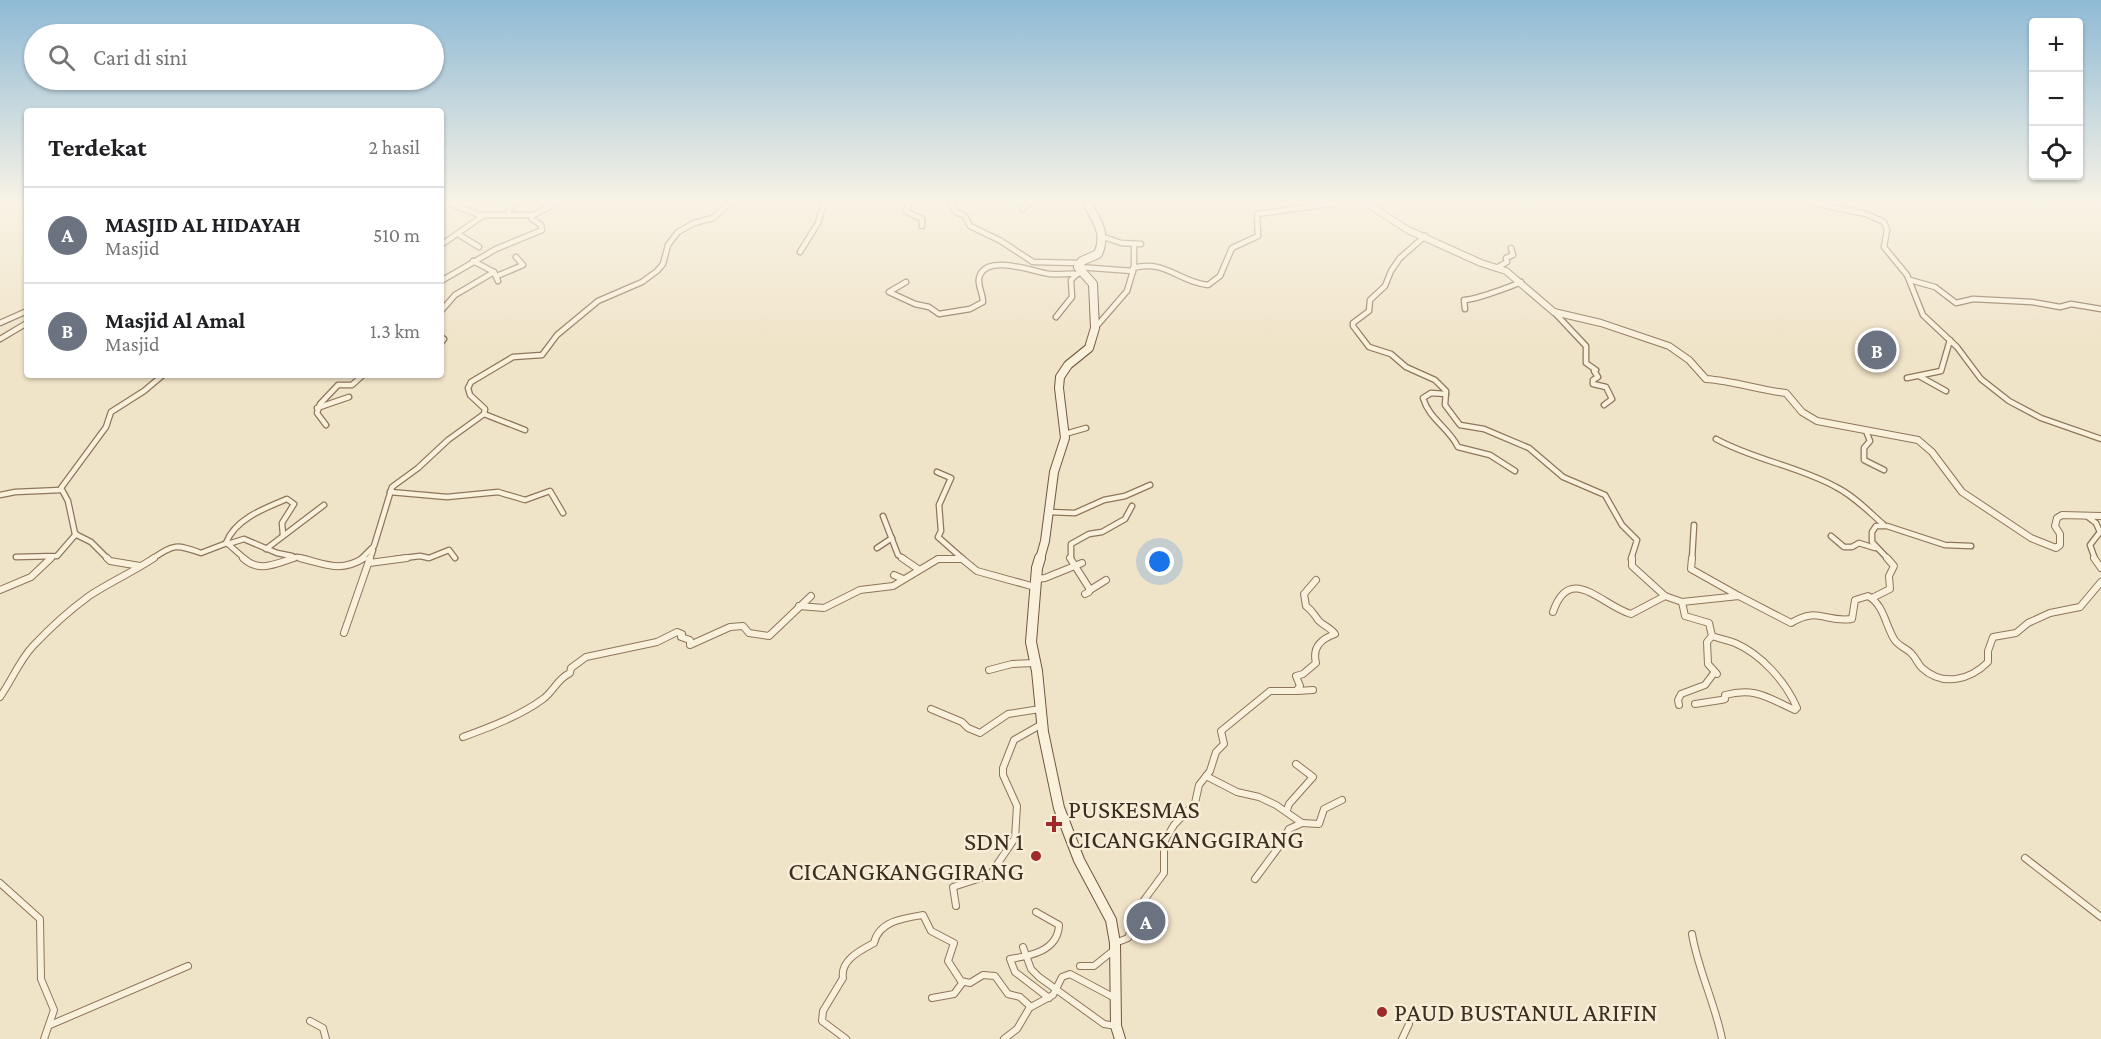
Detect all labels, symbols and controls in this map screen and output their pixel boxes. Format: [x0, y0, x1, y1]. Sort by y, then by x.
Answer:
map controls [2029, 18, 2083, 180]
button: + [2029, 18, 2083, 72]
search box [24, 24, 444, 90]
icon: search [45, 41, 78, 74]
text: Cari di sini [93, 45, 187, 70]
button: − [2029, 72, 2083, 126]
button: locate [2029, 126, 2083, 180]
text: Terdekat [48, 133, 147, 162]
text: 2 hasil [368, 136, 420, 158]
text: MASJID AL HIDAYAH [105, 212, 301, 237]
text: A [62, 224, 73, 246]
text: 510 m [373, 224, 420, 246]
text: Masjid [105, 237, 159, 259]
text: Masjid Al Amal [105, 308, 245, 333]
text: B [62, 320, 73, 342]
text: 1.3 km [370, 320, 420, 342]
pin: B [1858, 328, 1896, 372]
text: Masjid [105, 333, 159, 355]
your location [1145, 547, 1174, 576]
place label: PUSKESMAS CICANGKANGGIRANG [1068, 795, 1304, 854]
marker: PUSKESMAS CICANGKANGGIRANG [1045, 815, 1063, 833]
place label: SDN 1 CICANGKANGGIRANG [788, 827, 1024, 886]
marker: SDN 1 CICANGKANGGIRANG [1029, 849, 1043, 863]
pin: A [1126, 898, 1166, 944]
place label: PAUD BUSTANUL ARIFIN [1394, 998, 1658, 1027]
marker: PAUD BUSTANUL ARIFIN [1375, 1005, 1389, 1019]

